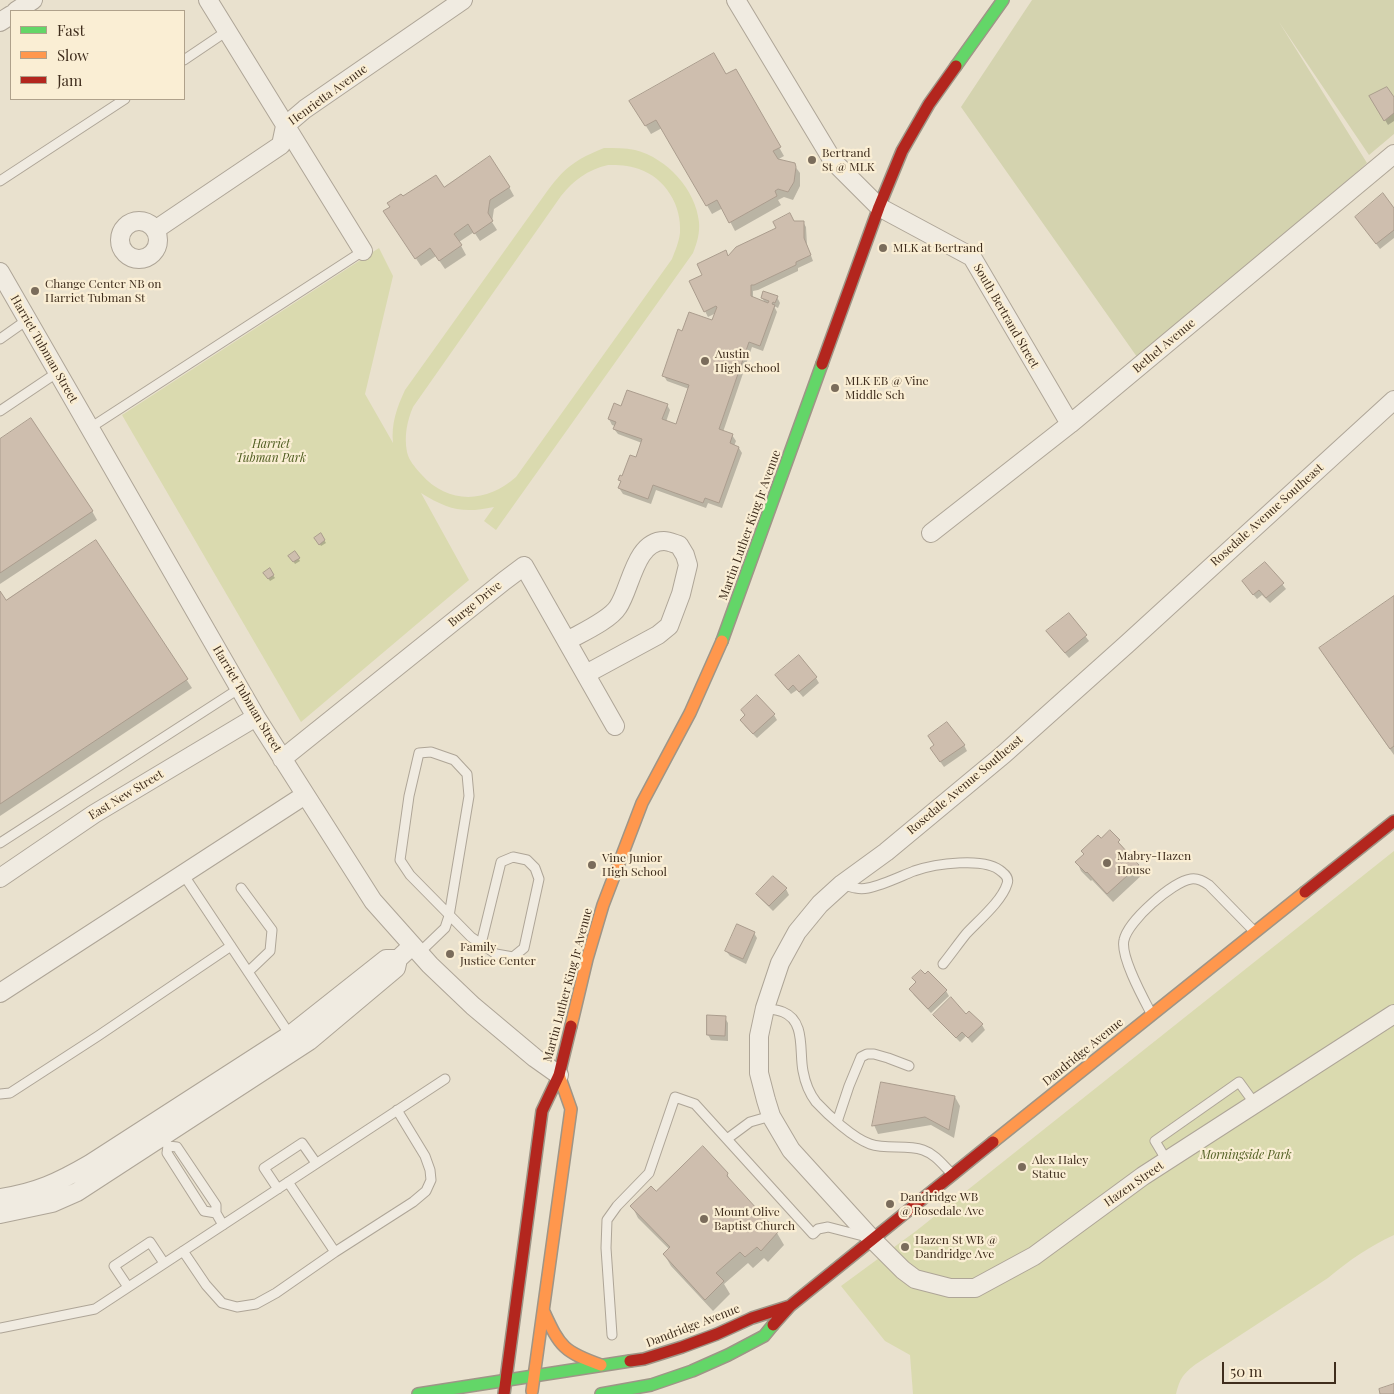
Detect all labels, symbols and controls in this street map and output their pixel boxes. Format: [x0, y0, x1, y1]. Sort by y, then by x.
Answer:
legend [10, 10, 185, 100]
text: Fast [57, 20, 85, 40]
text: Slow [57, 45, 89, 65]
street label: Henrietta Avenue [286, 62, 370, 128]
text: Jam [57, 70, 82, 90]
place label: Bertrand St @ MLK [822, 146, 875, 174]
marker: Bertrand St @ MLK [806, 154, 818, 166]
place label: MLK at Bertrand [893, 241, 983, 255]
marker: MLK at Bertrand [877, 242, 889, 254]
street label: South Bertrand Street [970, 261, 1042, 371]
place label: Change Center NB on Harriet Tubman St [45, 277, 161, 305]
marker: Change Center NB on Harriet Tubman St [29, 285, 41, 297]
street label: Harriet Tubman Street [7, 293, 81, 405]
street label: Bethel Avenue [1130, 316, 1198, 376]
place label: Austin High School [715, 347, 780, 375]
marker: Austin High School [699, 355, 711, 367]
place label: MLK EB @ Vine Middle Sch [845, 374, 929, 402]
marker: MLK EB @ Vine Middle Sch [829, 382, 841, 394]
park label: Harriet Tubman Park [236, 437, 306, 465]
street label: Martin Luther King Jr Avenue [716, 448, 784, 602]
street label: Rosedale Avenue Southeast [1208, 461, 1326, 569]
street label: Burge Drive [445, 578, 505, 630]
street label: Harriet Tubman Street [209, 643, 285, 755]
street label: Rosedale Avenue Southeast [904, 732, 1026, 838]
street label: East New Street [86, 767, 166, 823]
place label: Mabry-Hazen House [1117, 849, 1191, 877]
place label: Vine Junior High School [602, 851, 667, 879]
marker: Mabry-Hazen House [1101, 857, 1113, 869]
marker: Vine Junior High School [586, 859, 598, 871]
street label: Martin Luther King Jr Avenue [540, 906, 596, 1064]
place label: Family Justice Center [460, 940, 536, 968]
marker: Family Justice Center [444, 948, 456, 960]
street label: Dandridge Avenue [1040, 1015, 1126, 1089]
park label: Morningside Park [1200, 1148, 1292, 1162]
place label: Alex Haley Statue [1032, 1153, 1088, 1181]
street label: Hazen Street [1102, 1158, 1166, 1210]
marker: Alex Haley Statue [1016, 1161, 1028, 1173]
place label: Dandridge WB @ Rosedale Ave [900, 1190, 984, 1218]
marker: Dandridge WB @ Rosedale Ave [884, 1198, 896, 1210]
place label: Mount Olive Baptist Church [714, 1205, 795, 1233]
marker: Mount Olive Baptist Church [698, 1213, 710, 1225]
place label: Hazen St WB @ Dandridge Ave [915, 1233, 998, 1261]
marker: Hazen St WB @ Dandridge Ave [899, 1241, 911, 1253]
street label: Dandridge Avenue [644, 1301, 742, 1351]
scale bar [1224, 1352, 1338, 1384]
text: 50 m [1230, 1361, 1262, 1381]

